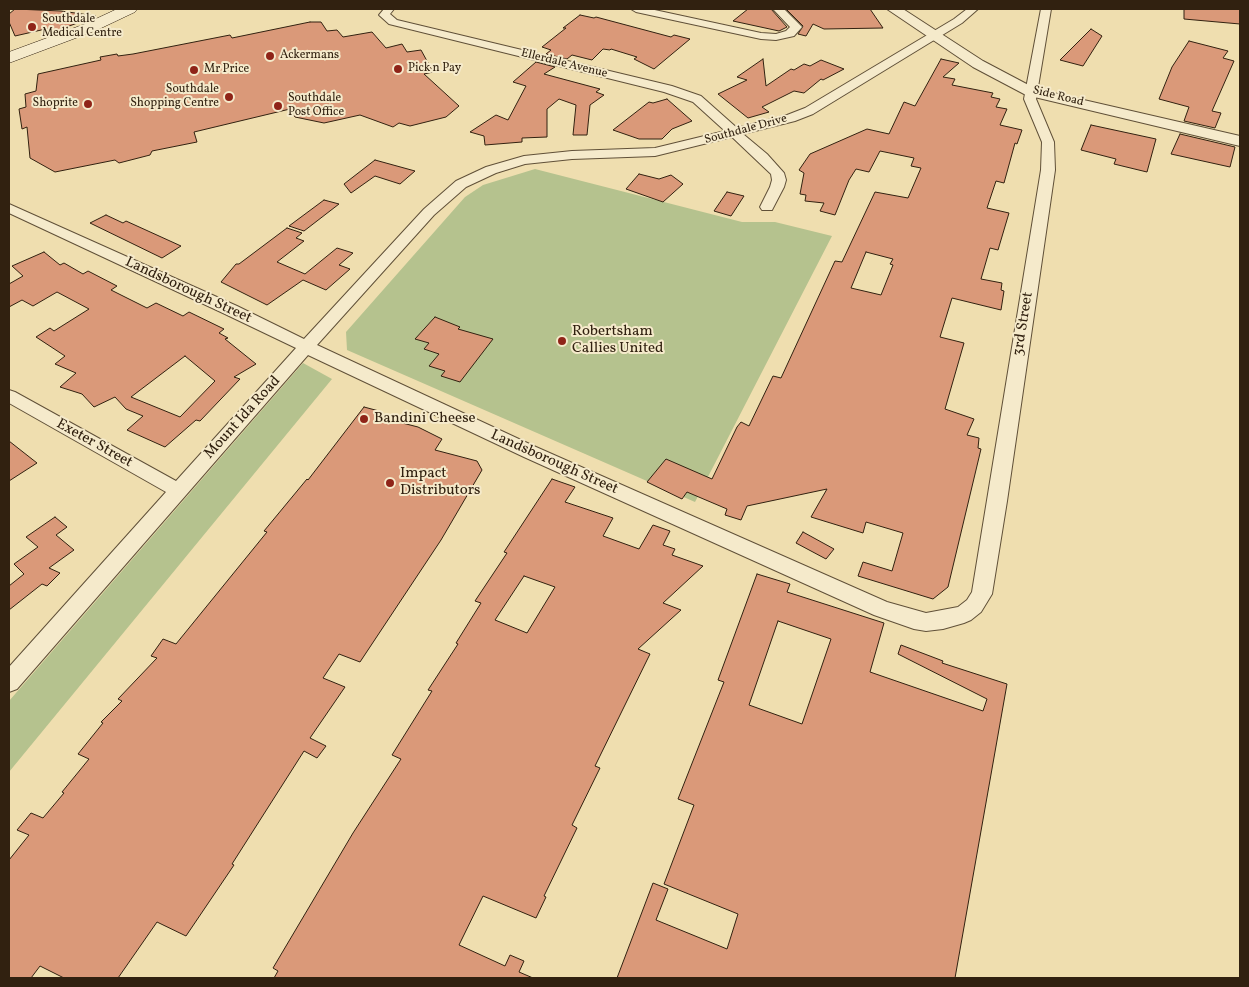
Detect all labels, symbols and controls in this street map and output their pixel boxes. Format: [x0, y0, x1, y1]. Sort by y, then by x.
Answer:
place label: Southdale Medical Centre [42, 13, 122, 41]
marker: Southdale Medical Centre [26, 21, 38, 33]
street label: Ellerdale Avenue [519, 46, 609, 82]
place label: Ackermans [280, 49, 339, 63]
marker: Ackermans [264, 50, 276, 62]
place label: Pick n Pay [408, 62, 461, 76]
place label: Mr Price [204, 63, 249, 77]
marker: Pick n Pay [392, 63, 404, 75]
marker: Mr Price [188, 64, 200, 76]
place label: Southdale Shopping Centre [130, 83, 219, 111]
street label: Side Road [1031, 84, 1085, 110]
marker: Southdale Shopping Centre [223, 91, 235, 103]
place label: Southdale Post Office [288, 92, 344, 120]
place label: Shoprite [33, 97, 78, 111]
marker: Shoprite [82, 98, 94, 110]
marker: Southdale Post Office [272, 100, 284, 112]
street label: Southdale Drive [703, 112, 789, 148]
street label: Landsborough Street [122, 254, 254, 328]
street label: 3rd Street [1010, 291, 1038, 357]
place label: Robertsham Callies United [572, 323, 664, 358]
marker: Robertsham Callies United [556, 335, 568, 347]
street label: Mount Ida Road [201, 373, 285, 463]
place label: Bandini Cheese [374, 410, 476, 428]
marker: Bandini Cheese [358, 413, 370, 425]
street label: Exeter Street [53, 416, 135, 472]
street label: Landsborough Street [488, 427, 620, 499]
place label: Impact Distributors [400, 465, 480, 500]
marker: Impact Distributors [384, 477, 396, 489]

